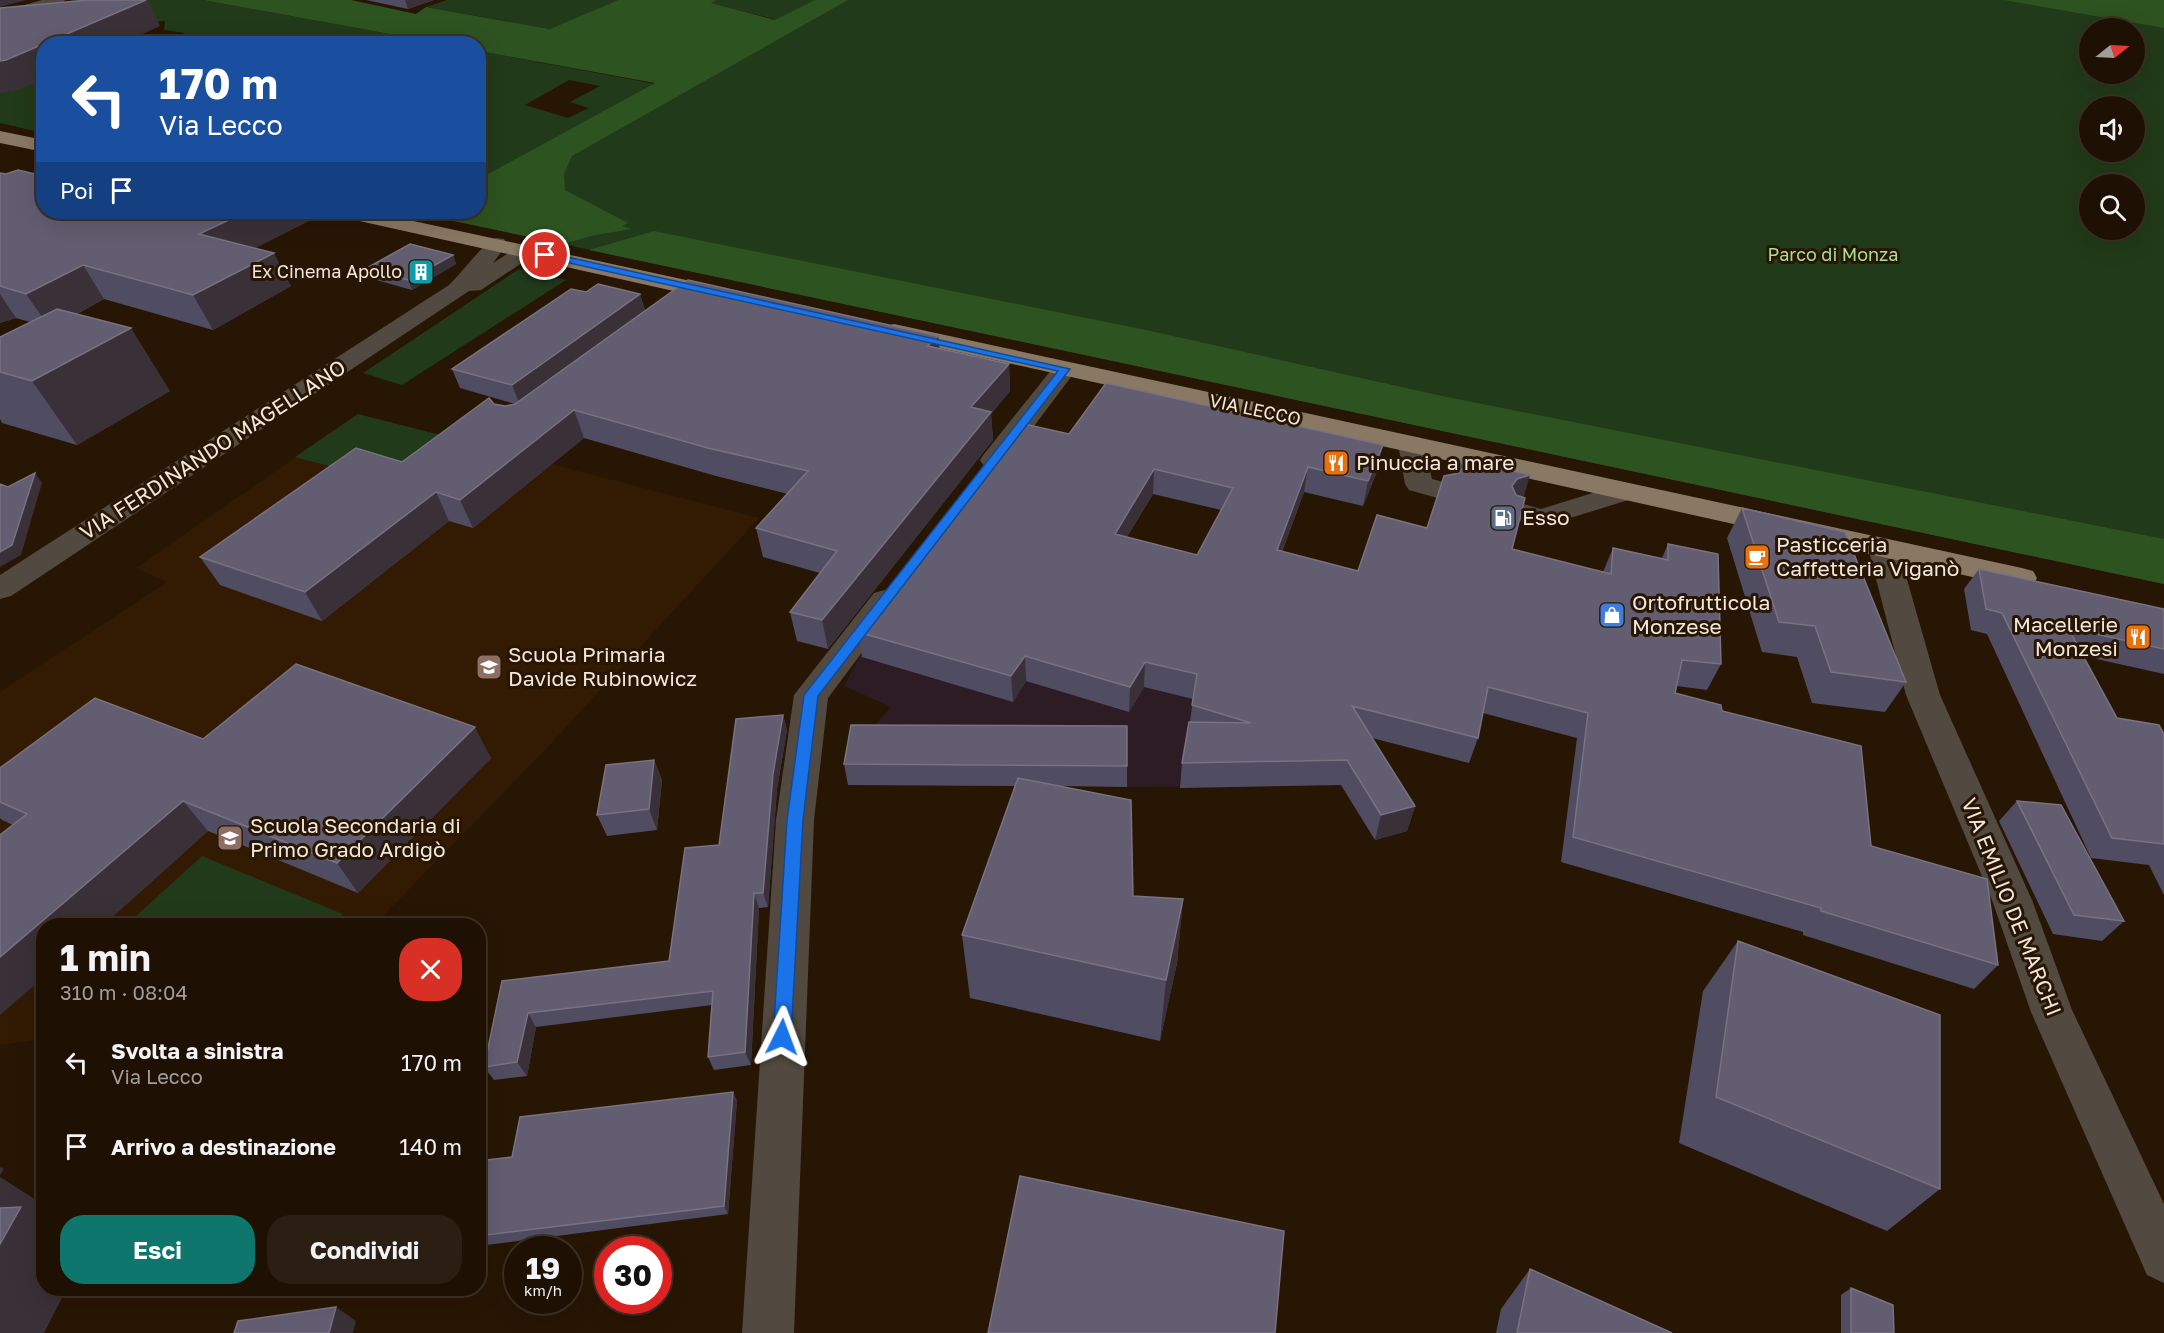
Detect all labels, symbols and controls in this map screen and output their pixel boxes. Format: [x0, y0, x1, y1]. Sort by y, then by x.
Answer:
north arrow [2079, 18, 2145, 84]
map controls [2079, 18, 2145, 240]
text: 170 m [159, 58, 278, 108]
icon: left [60, 60, 138, 138]
button: sound [2079, 96, 2145, 162]
text: Via Lecco [159, 109, 283, 141]
icon: arrive [105, 174, 138, 207]
button: search [2079, 174, 2145, 240]
text: Poi [60, 177, 93, 204]
pin [519, 229, 570, 280]
icon: arrive [528, 238, 561, 271]
park label: Parco di Monza [1768, 243, 1898, 265]
building icon: Ex Cinema Apollo [406, 257, 436, 287]
place label: Ex Cinema Apollo [251, 260, 402, 282]
street label: VIA FERDINANDO MAGELLANO [75, 353, 350, 545]
street label: VIA LECCO [1207, 389, 1303, 429]
restaurant icon: Pinuccia a mare [1321, 448, 1351, 478]
place label: Pinuccia a mare [1356, 449, 1514, 475]
fuel station icon: Esso [1488, 503, 1518, 533]
place label: Esso [1522, 504, 1570, 530]
place label: Pasticceria Caffetteria Viganò [1776, 531, 1959, 581]
cafe icon: Pasticceria Caffetteria Viganò [1742, 542, 1772, 572]
place label: Ortofrutticola Monzese [1632, 589, 1770, 639]
shop icon: Ortofrutticola Monzese [1597, 600, 1627, 630]
place label: Macellerie Monzesi [2013, 611, 2118, 661]
restaurant icon: Macellerie Monzesi [2123, 622, 2153, 652]
place label: Scuola Primaria Davide Rubinowicz [508, 641, 697, 691]
school or university icon: Scuola Primaria Davide Rubinowicz [474, 652, 504, 682]
street label: VIA EMILIO DE MARCHI [1956, 794, 2068, 1019]
place label: Scuola Secondaria di Primo Grado Ardigò [250, 812, 461, 862]
school or university icon: Scuola Secondaria di Primo Grado Ardigò [215, 823, 245, 853]
text: 1 min [60, 936, 151, 979]
button: close [399, 938, 462, 1001]
text: 310 m · 08:04 [60, 980, 188, 1004]
position arrow [750, 1005, 814, 1069]
text: Svolta a sinistra [111, 1037, 283, 1064]
icon: left [60, 1046, 93, 1079]
text: 170 m [401, 1049, 462, 1076]
text: Via Lecco [111, 1064, 203, 1088]
icon: arrive [60, 1130, 93, 1163]
text: Arrivo a destinazione [111, 1133, 336, 1160]
text: 140 m [399, 1133, 462, 1160]
button: Esci [60, 1215, 255, 1284]
button: Condividi [267, 1215, 462, 1284]
speed limit sign: 30 [594, 1236, 672, 1314]
text: 19 [526, 1250, 560, 1286]
text: km/h [524, 1281, 562, 1299]

